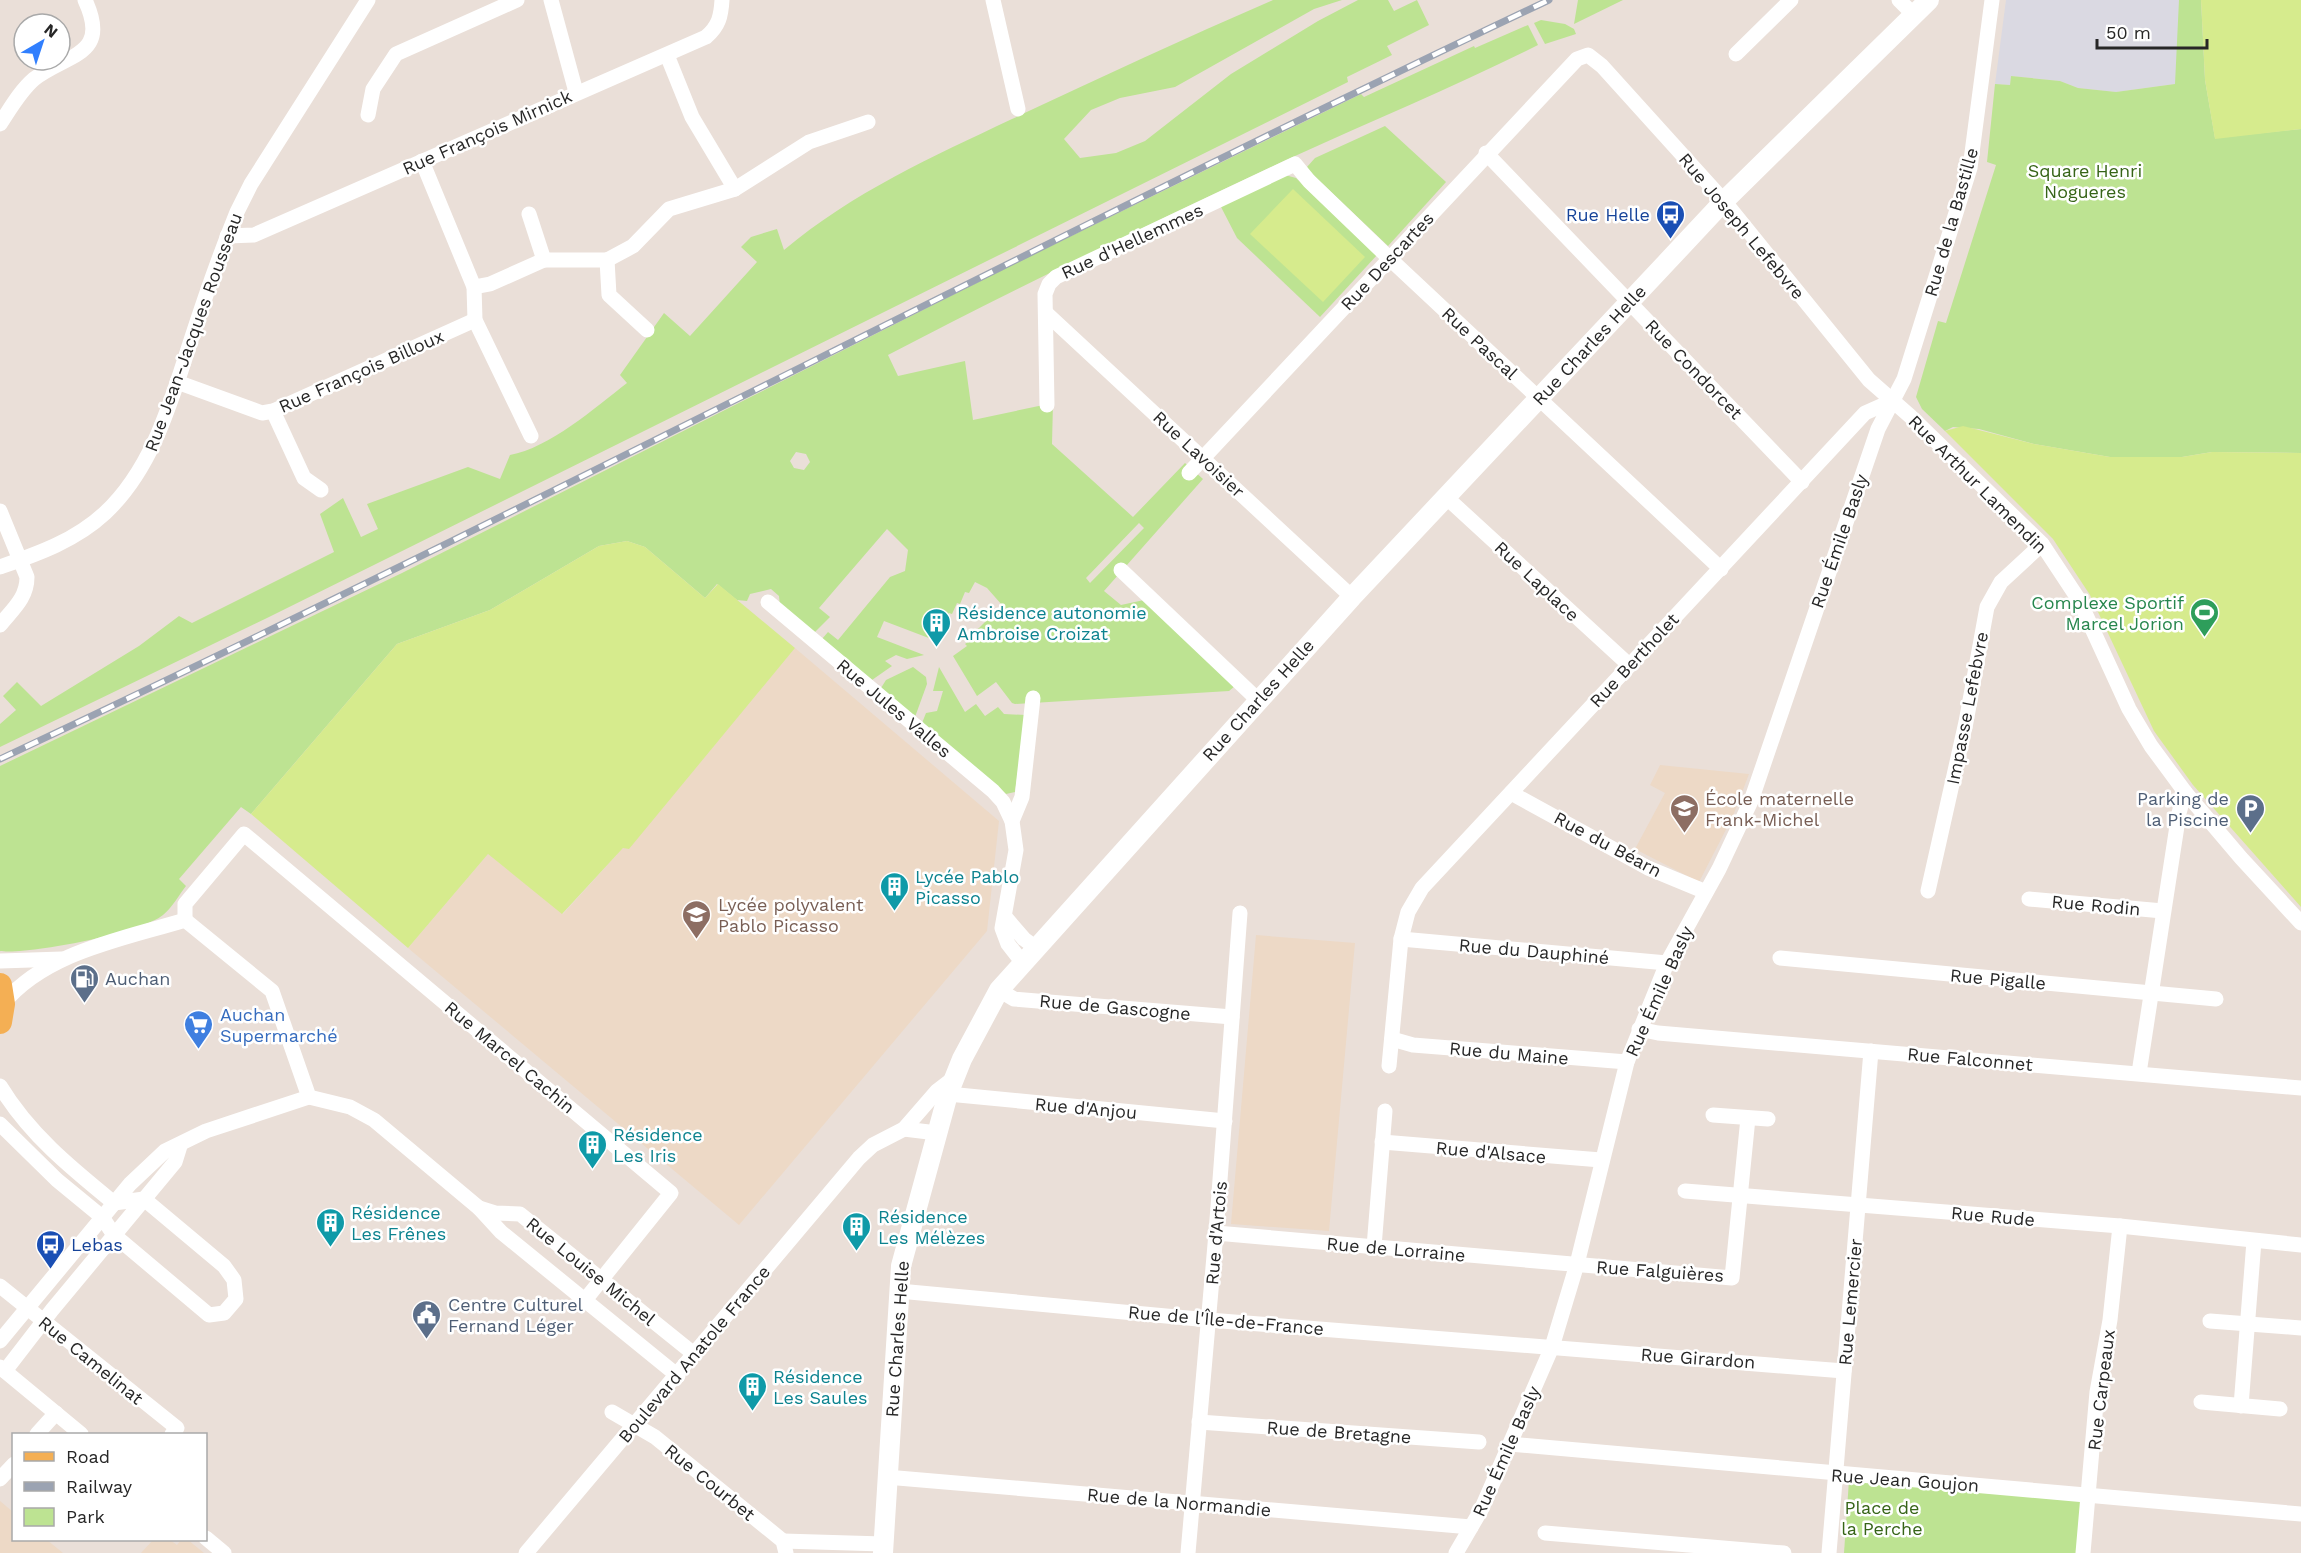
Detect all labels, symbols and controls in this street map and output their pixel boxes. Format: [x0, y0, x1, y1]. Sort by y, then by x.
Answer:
north arrow [12, 12, 72, 72]
scale bar [2097, 12, 2206, 50]
text: N [41, 20, 62, 42]
text: 50 m [2106, 22, 2151, 43]
street label: Rue François Mirnick [399, 85, 575, 179]
street label: Rue de la Bastille [1920, 145, 1982, 299]
street label: Rue Joseph Lefebvre [1675, 149, 1809, 303]
park label: Square Henri Nogueres [2028, 160, 2142, 202]
bus stop icon: Rue Helle [1655, 198, 1687, 240]
street label: Rue d'Hellemmes [1058, 199, 1206, 283]
place label: Rue Helle [1566, 204, 1650, 225]
street label: Rue Descartes [1336, 207, 1438, 315]
street label: Rue Jean-Jacques Rousseau [140, 210, 246, 454]
street label: Rue Charles Helle [1528, 280, 1650, 410]
street label: Rue Pascal [1438, 303, 1523, 384]
street label: Rue Condorcet [1641, 315, 1747, 424]
street label: Rue François Billoux [275, 325, 447, 417]
street label: Rue Lavoisier [1149, 406, 1249, 502]
street label: Rue Arthur Lamendin [1904, 410, 2052, 558]
street label: Rue Émile Basly [1806, 470, 1872, 611]
street label: Rue Laplace [1490, 537, 1584, 625]
place label: Complexe Sportif Marcel Jorion [2031, 592, 2184, 634]
sports icon: Complexe Sportif Marcel Jorion [2189, 596, 2221, 638]
place label: Résidence autonomie Ambroise Croizat [957, 602, 1147, 644]
building icon: Résidence autonomie Ambroise Croizat [920, 606, 952, 648]
street label: Rue Bertholet [1585, 608, 1683, 711]
street label: Impasse Lefebvre [1942, 630, 1992, 786]
street label: Rue Charles Helle [1198, 635, 1318, 765]
street label: Rue Jules Valles [833, 654, 955, 762]
place label: École maternelle Frank-Michel [1705, 788, 1854, 830]
place label: Parking de la Piscine [2137, 788, 2229, 830]
school or university icon: École maternelle Frank-Michel [1668, 792, 1700, 834]
parking icon: Parking de la Piscine [2234, 792, 2266, 834]
street label: Rue du Béarn [1551, 807, 1665, 881]
place label: Lycée Pablo Picasso [915, 866, 1019, 908]
building icon: Lycée Pablo Picasso [878, 870, 910, 912]
street label: Rue Rodin [2051, 891, 2141, 919]
place label: Lycée polyvalent Pablo Picasso [718, 894, 864, 936]
school or university icon: Lycée polyvalent Pablo Picasso [681, 898, 713, 940]
street label: Rue Émile Basly [1621, 922, 1697, 1060]
street label: Rue du Dauphiné [1458, 934, 1610, 968]
fuel station icon: Auchan [68, 962, 100, 1004]
street label: Rue Pigalle [1949, 964, 2047, 994]
place label: Auchan [105, 968, 170, 989]
street label: Rue de Gascogne [1038, 990, 1192, 1024]
street label: Rue Marcel Cachin [441, 997, 579, 1117]
place label: Auchan Supermarché [220, 1004, 338, 1046]
supermarket icon: Auchan Supermarché [183, 1008, 215, 1050]
street label: Rue du Maine [1448, 1037, 1570, 1069]
street label: Rue Falconnet [1906, 1043, 2034, 1075]
street label: Rue d'Anjou [1034, 1093, 1138, 1123]
place label: Résidence Les Iris [613, 1124, 703, 1166]
building icon: Résidence Les Iris [576, 1128, 608, 1170]
street label: Rue d'Alsace [1435, 1137, 1547, 1167]
street label: Rue d'Artois [1201, 1180, 1231, 1286]
place label: Résidence Les Frênes [351, 1202, 446, 1244]
street label: Rue Rude [1950, 1202, 2036, 1230]
building icon: Résidence Les Frênes [314, 1206, 346, 1248]
place label: Résidence Les Mélèzes [878, 1206, 985, 1248]
building icon: Résidence Les Mélèzes [841, 1210, 873, 1252]
street label: Rue Louise Michel [522, 1213, 660, 1330]
bus stop icon: Lebas [34, 1228, 66, 1270]
street label: Rue de Lorraine [1326, 1232, 1466, 1266]
place label: Lebas [71, 1234, 123, 1255]
street label: Rue Lemercier [1834, 1238, 1866, 1366]
street label: Rue Falguières [1595, 1256, 1725, 1286]
street label: Rue Charles Helle [881, 1260, 913, 1418]
street label: Boulevard Anatole France [614, 1261, 774, 1447]
place label: Centre Culturel Fernand Léger [448, 1294, 584, 1336]
public building icon: Centre Culturel Fernand Léger [411, 1298, 443, 1340]
street label: Rue de l'Île-de-France [1127, 1301, 1325, 1339]
street label: Rue Camelinat [35, 1311, 148, 1409]
street label: Rue Carpeaux [2083, 1328, 2119, 1452]
street label: Rue Girardon [1640, 1344, 1756, 1372]
place label: Résidence Les Saules [773, 1366, 868, 1408]
building icon: Résidence Les Saules [736, 1370, 768, 1412]
street label: Rue Émile Basly [1468, 1382, 1544, 1520]
street label: Rue de Bretagne [1266, 1416, 1412, 1448]
legend [12, 1433, 207, 1541]
street label: Rue Courbet [661, 1439, 760, 1525]
text: Road [66, 1446, 110, 1467]
street label: Rue Jean Goujon [1830, 1464, 1980, 1496]
text: Railway [66, 1476, 133, 1497]
street label: Rue de la Normandie [1086, 1483, 1272, 1521]
park label: Place de la Perche [1841, 1497, 1923, 1539]
text: Park [66, 1506, 105, 1527]

